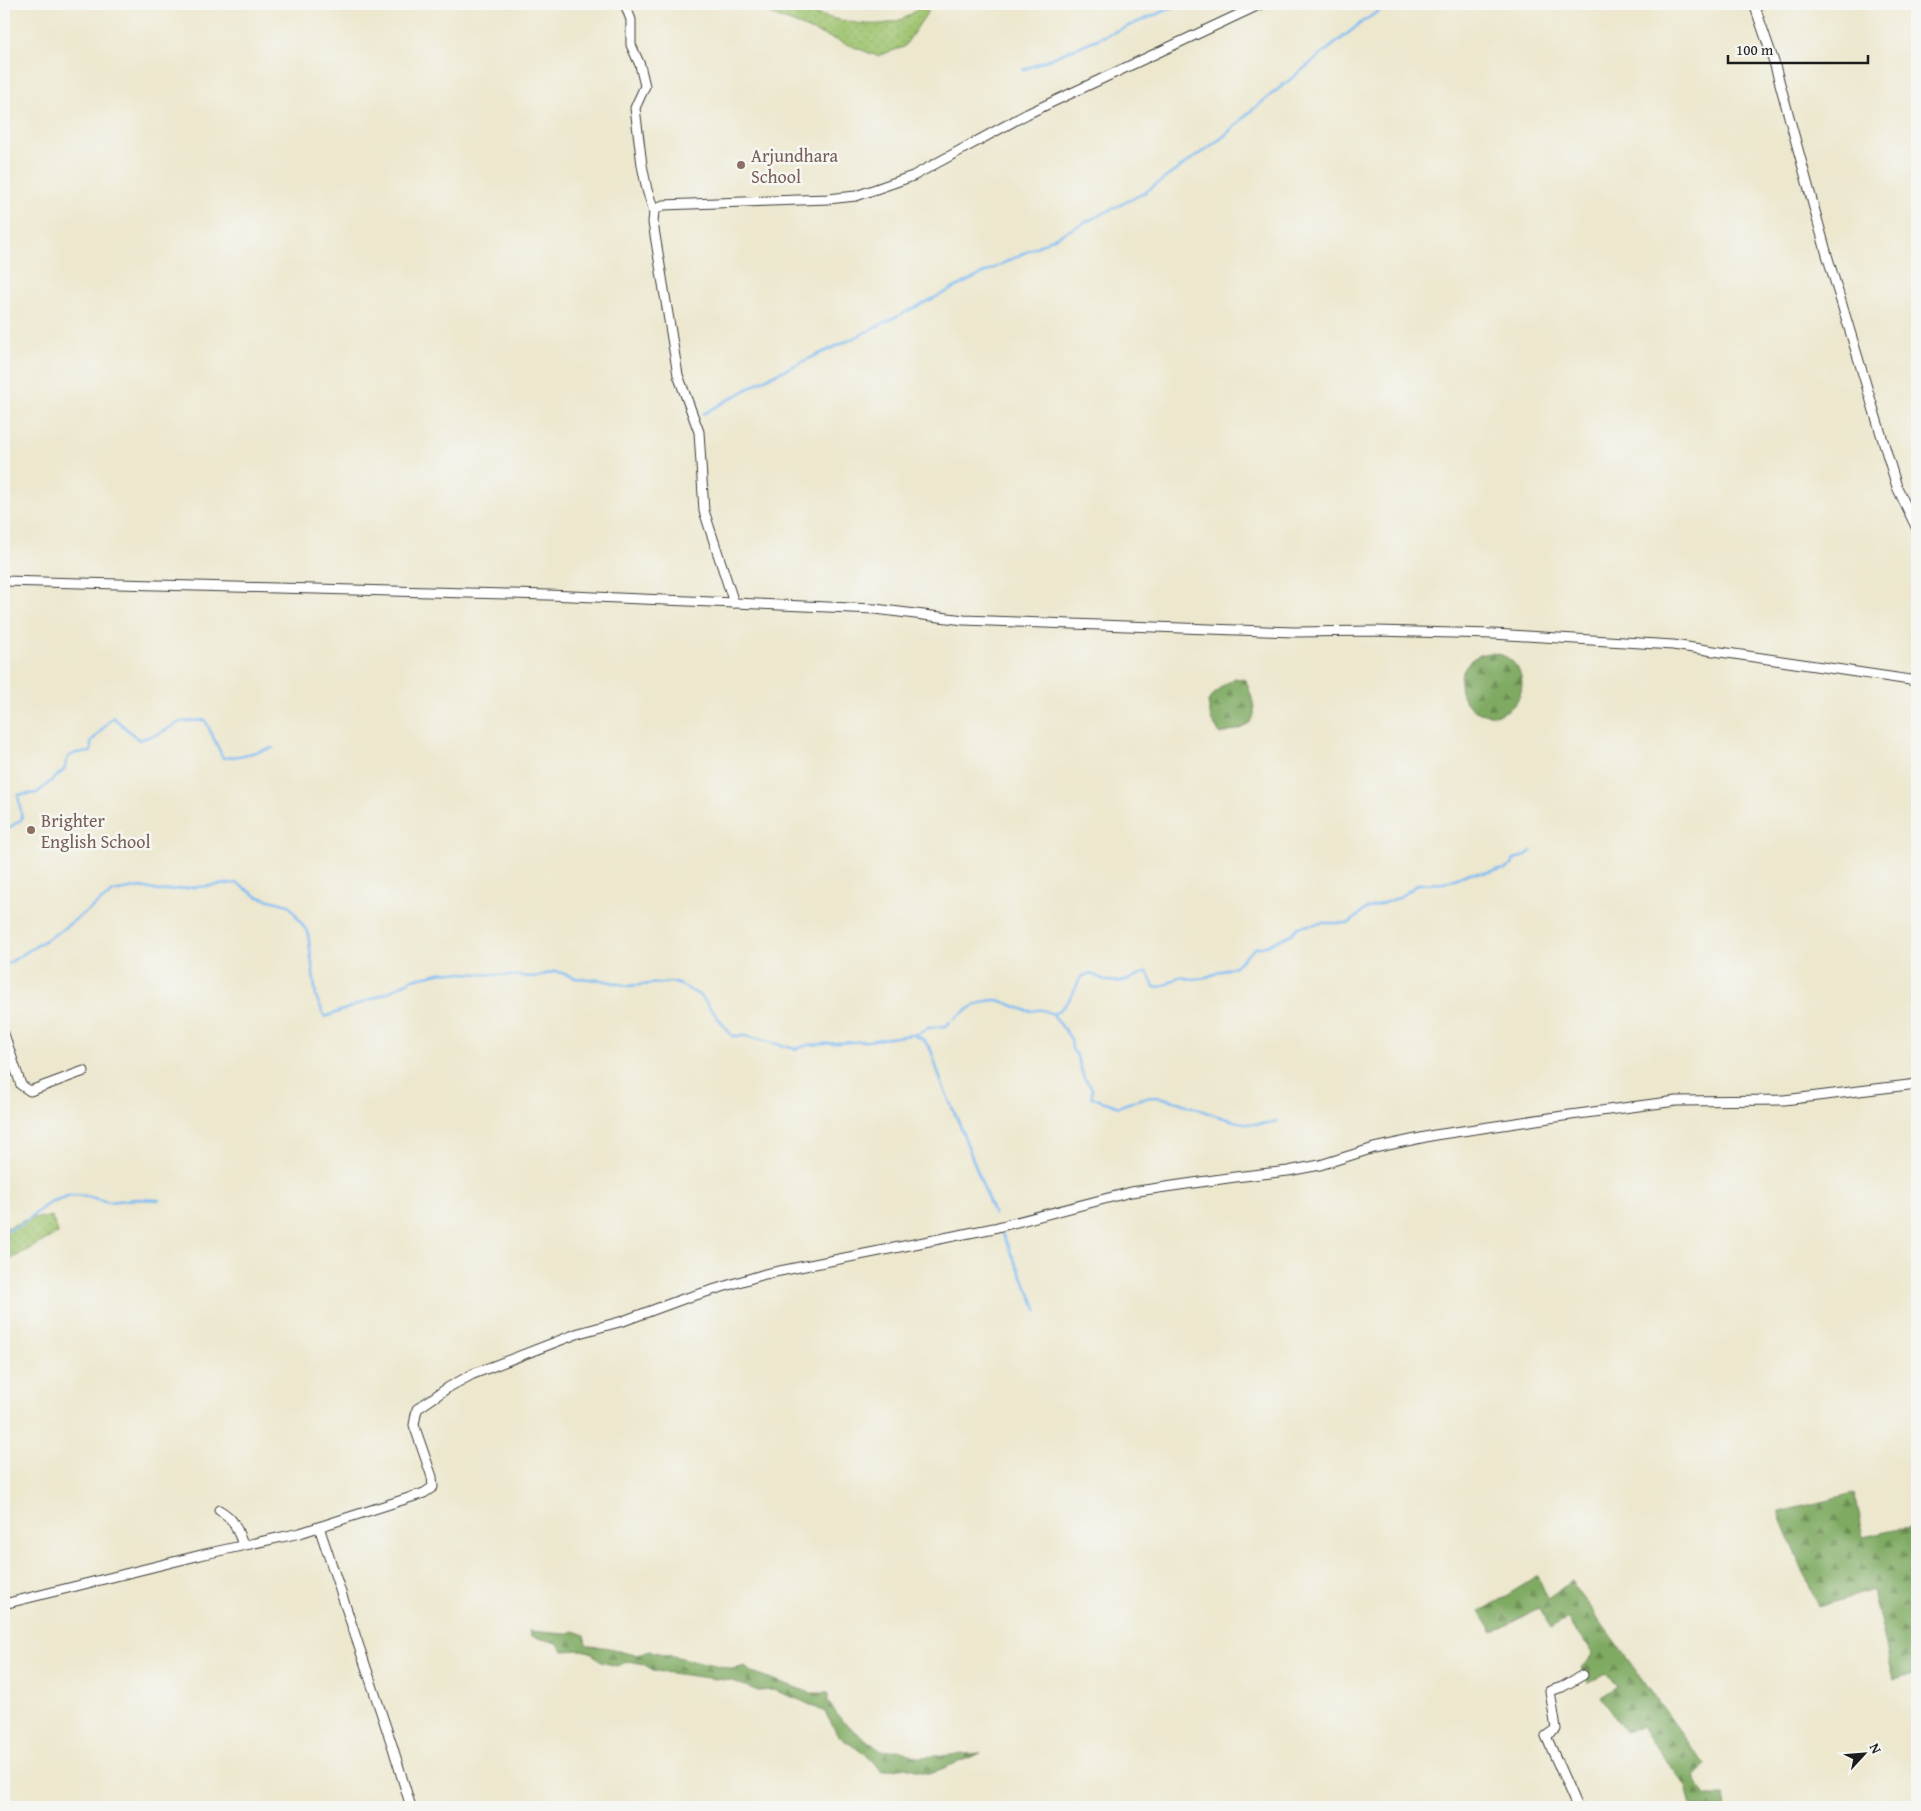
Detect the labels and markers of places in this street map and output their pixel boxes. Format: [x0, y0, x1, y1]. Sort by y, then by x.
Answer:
place label: Arjundhara School [751, 142, 838, 190]
marker: Arjundhara School [735, 159, 747, 171]
place label: Brighter English School [41, 807, 151, 855]
marker: Brighter English School [25, 824, 37, 836]

